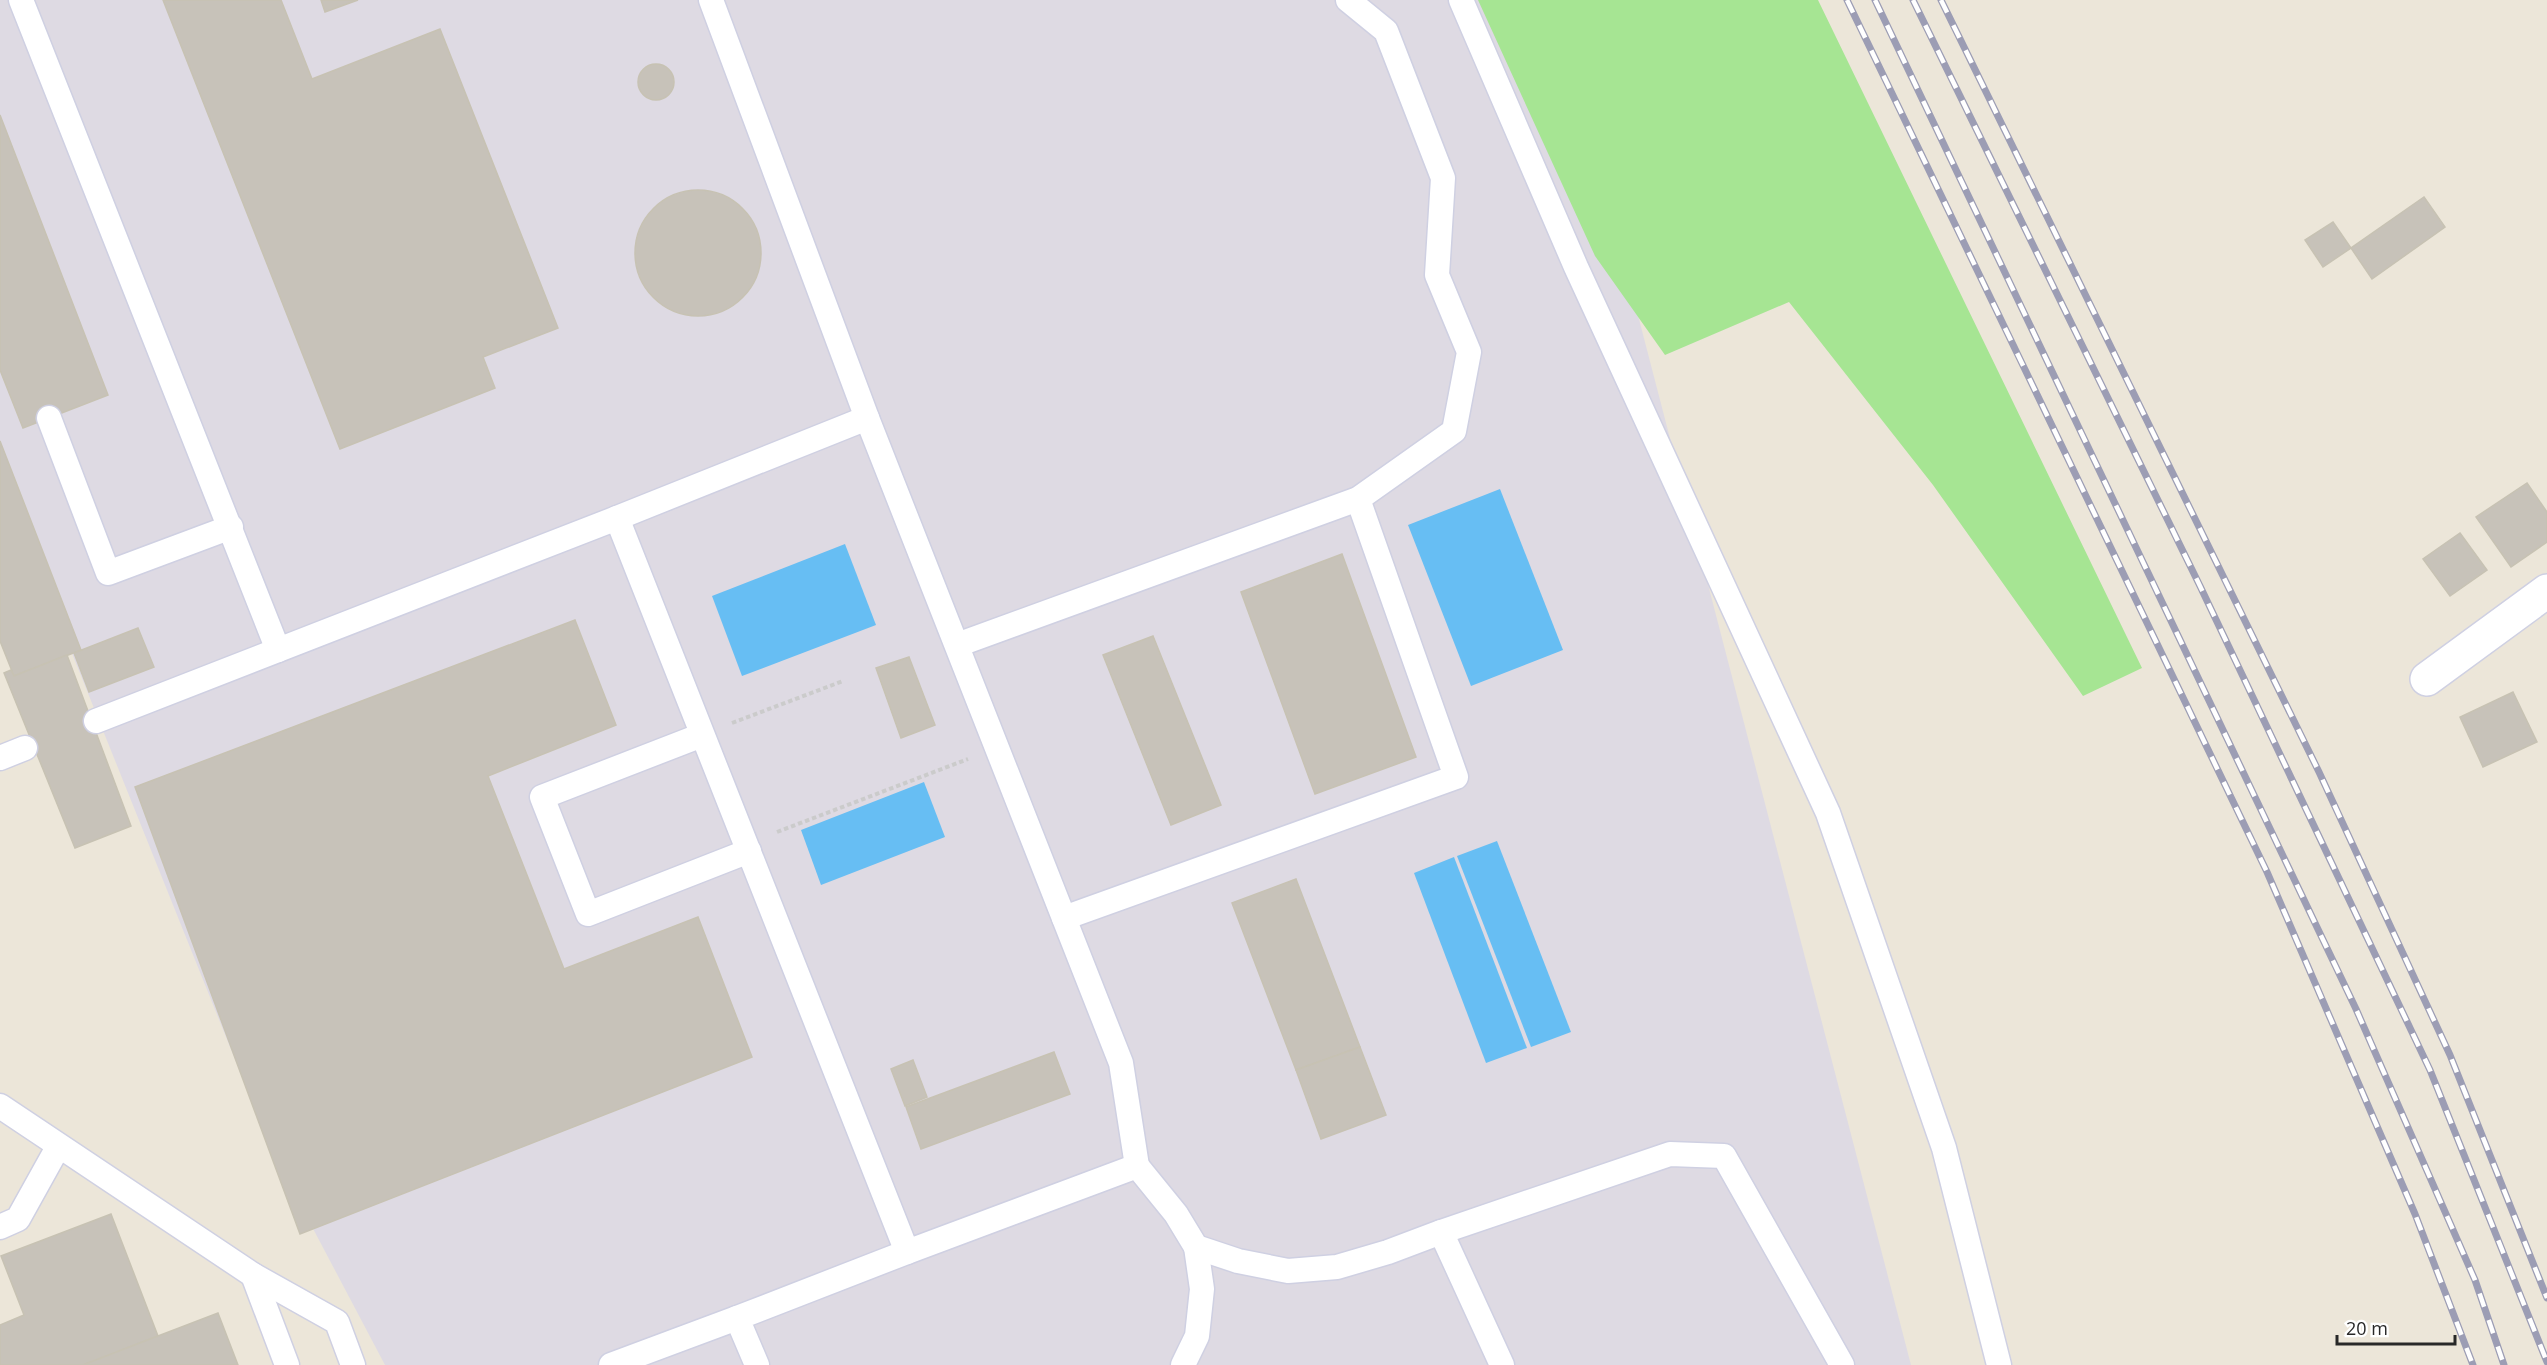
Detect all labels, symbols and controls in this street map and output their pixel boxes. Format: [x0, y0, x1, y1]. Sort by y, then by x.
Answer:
scale bar [2337, 1308, 2456, 1346]
text: 20 m [2346, 1316, 2388, 1340]

